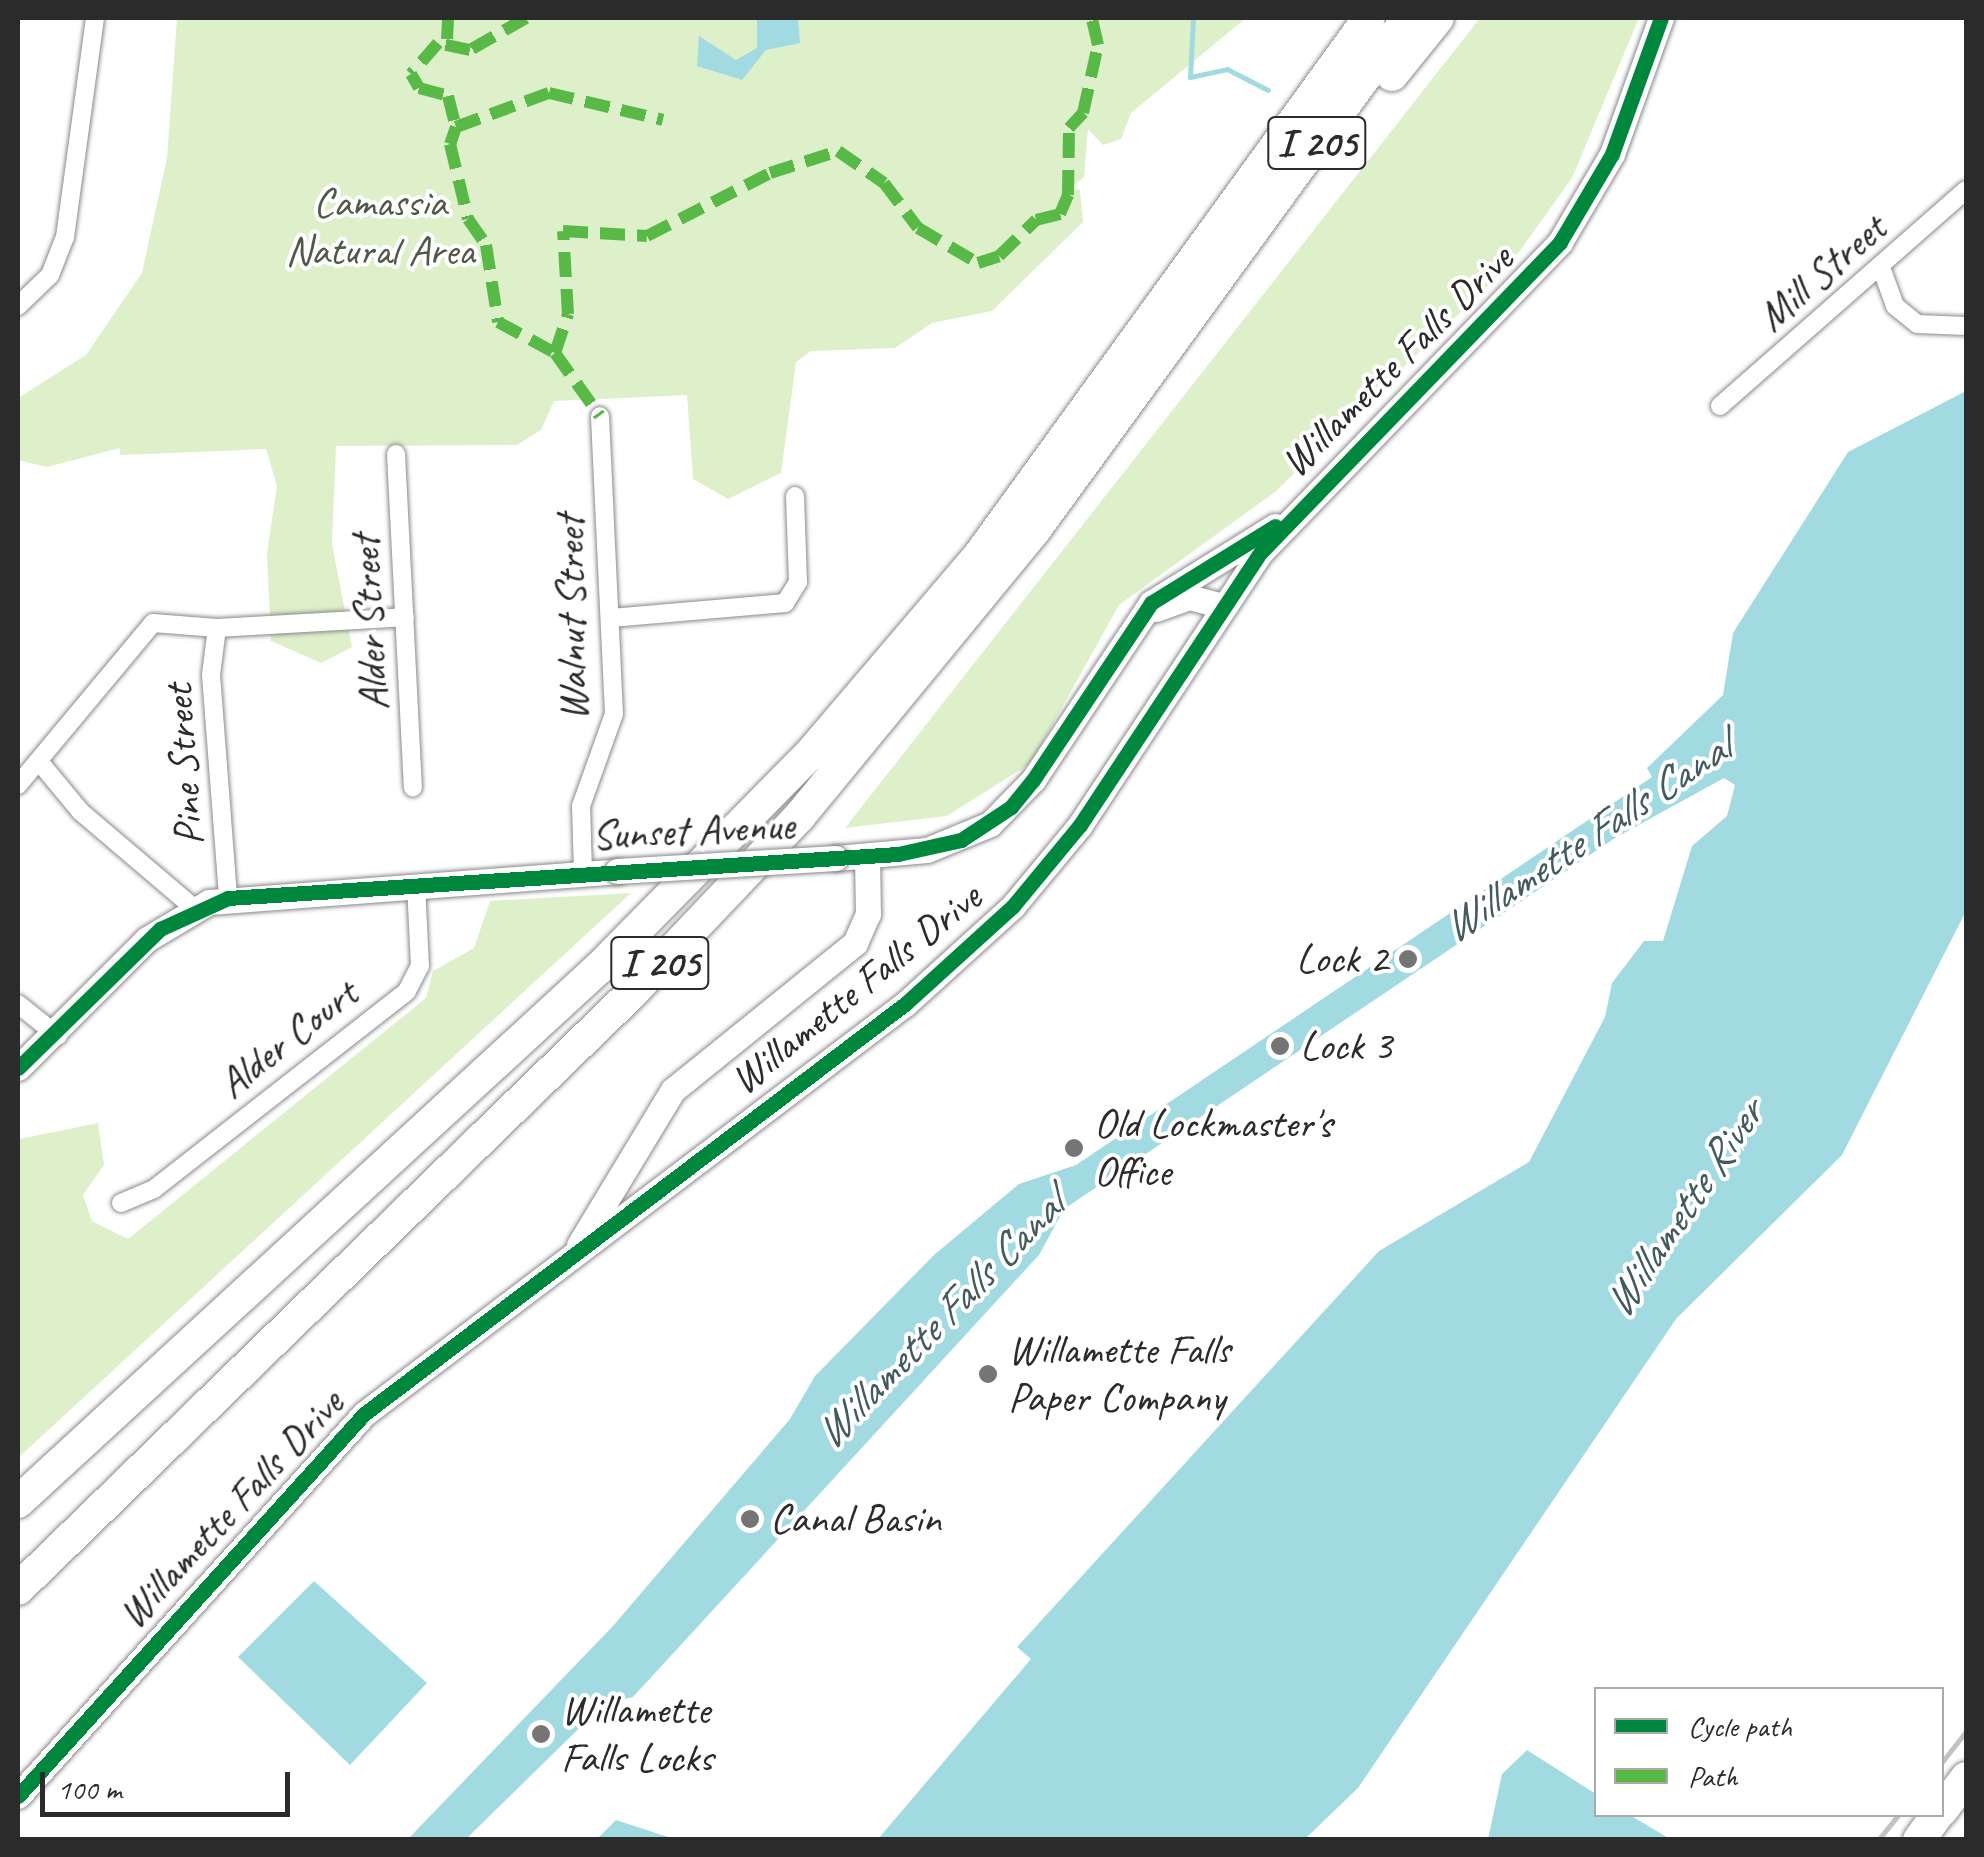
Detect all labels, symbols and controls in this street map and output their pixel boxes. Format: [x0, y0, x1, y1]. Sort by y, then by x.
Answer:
road number: I 205 [1267, 108, 1367, 178]
park label: Camassia Natural Area [286, 178, 474, 276]
street label: Mill Street [1747, 203, 1897, 343]
street label: Willamette Falls Drive [1270, 234, 1524, 488]
street label: Walnut Street [545, 515, 599, 721]
street label: Alder Street [340, 534, 400, 712]
street label: Pine Street [153, 682, 215, 848]
water label: Willamette Falls Canal [1431, 721, 1741, 955]
street label: Sunset Avenue [591, 801, 795, 861]
street label: Willamette Falls Drive [720, 872, 992, 1106]
road number: I 205 [610, 928, 710, 998]
place label: Lock 2 [1296, 934, 1388, 984]
marker: Lock 2 [1397, 948, 1419, 970]
street label: Alder Court [208, 969, 368, 1109]
place label: Lock 3 [1300, 1021, 1392, 1071]
marker: Lock 3 [1269, 1035, 1291, 1057]
water label: Willamette River [1591, 1091, 1775, 1327]
place label: Old Lockmaster's Office [1094, 1099, 1329, 1198]
marker: Old Lockmaster's Office [1063, 1137, 1085, 1159]
water label: Willamette Falls Canal [802, 1180, 1076, 1460]
place label: Willamette Falls Paper Company [1008, 1325, 1232, 1424]
marker: Willamette Falls Paper Company [977, 1363, 999, 1385]
street label: Willamette Falls Drive [107, 1379, 355, 1639]
place label: Canal Basin [770, 1494, 942, 1544]
marker: Canal Basin [739, 1508, 761, 1530]
place label: Willamette Falls Locks [561, 1685, 713, 1784]
legend [1594, 1687, 1944, 1817]
text: Cycle path [1688, 1707, 1792, 1745]
marker: Willamette Falls Locks [530, 1723, 552, 1745]
scale bar [45, 1752, 295, 1814]
text: Path [1688, 1757, 1737, 1795]
text: 100 m [57, 1770, 122, 1808]

